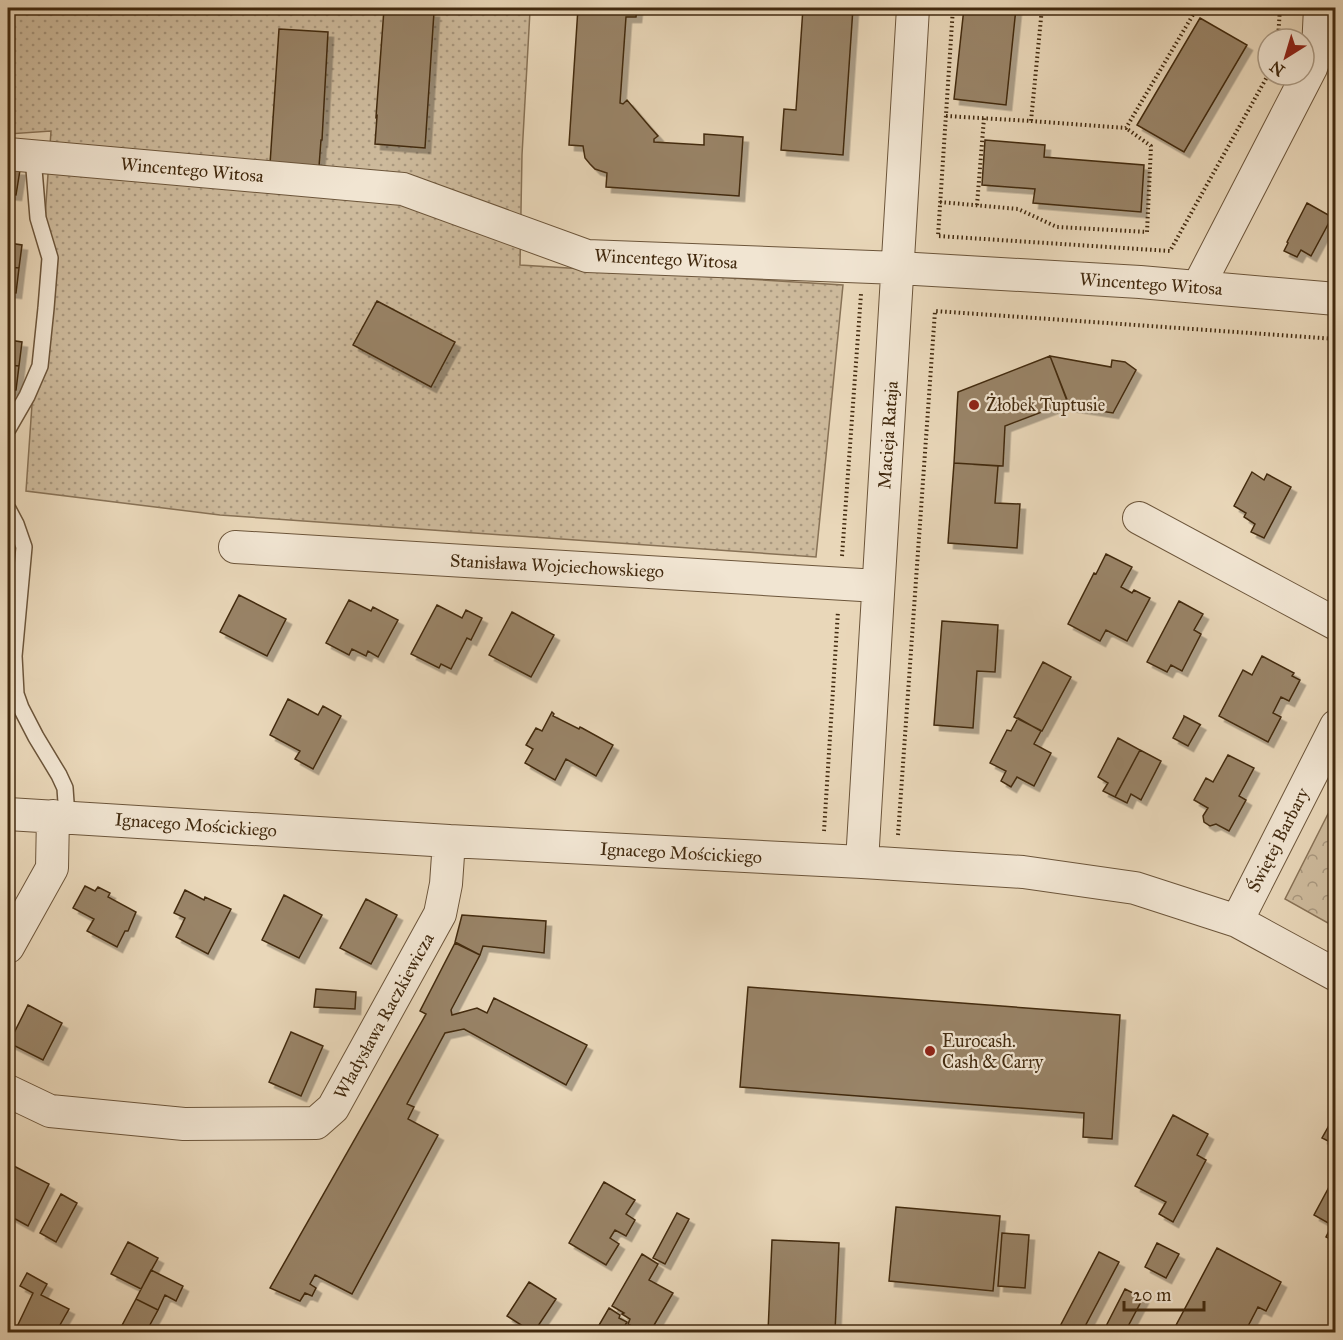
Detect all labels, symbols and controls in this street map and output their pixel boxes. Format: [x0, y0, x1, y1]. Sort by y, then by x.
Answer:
north arrow [1256, 27, 1316, 87]
text: N [1266, 57, 1288, 80]
street label: Wincentego Witosa [119, 153, 265, 188]
street label: Wincentego Witosa [594, 244, 739, 275]
street label: Wincentego Witosa [1079, 268, 1224, 301]
street label: Macieja Rataja [873, 380, 903, 490]
place label: Żłobek Tuptusie [986, 393, 1105, 416]
marker: Żłobek Tuptusie [967, 398, 981, 412]
street label: Stanisława Wojciechowskiego [449, 549, 665, 584]
street label: Świętej Barbary [1240, 783, 1314, 896]
street label: Ignacego Mościckiego [114, 808, 278, 843]
street label: Ignacego Mościckiego [599, 838, 763, 869]
street label: Władysława Raczkiewicza [329, 929, 439, 1103]
place label: Eurocash. Cash & Carry [942, 1030, 1044, 1073]
marker: Eurocash. Cash & Carry [923, 1044, 937, 1058]
scale bar [1124, 1274, 1204, 1312]
text: 20 m [1133, 1284, 1171, 1306]

